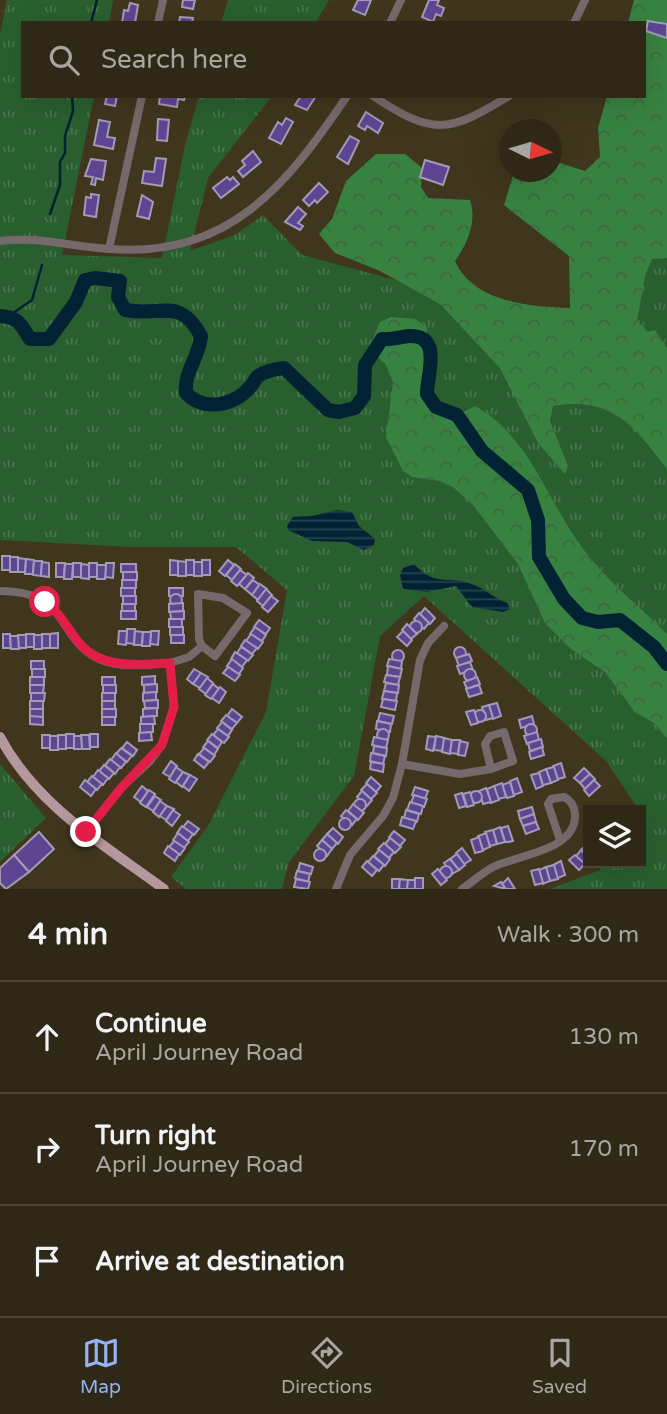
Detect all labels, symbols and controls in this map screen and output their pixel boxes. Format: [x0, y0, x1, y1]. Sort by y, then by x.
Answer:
search box [21, 21, 646, 98]
icon: search [45, 41, 83, 79]
text: Search here [101, 44, 247, 75]
north arrow [499, 119, 562, 182]
route start [29, 586, 60, 617]
map controls [583, 805, 646, 868]
button: layers [583, 805, 646, 868]
route end [70, 816, 101, 847]
text: 4 min [28, 916, 108, 953]
text: Walk · 300 m [497, 921, 639, 949]
text: Continue [95, 1008, 207, 1039]
icon: ahead [28, 1018, 66, 1056]
text: 130 m [569, 1023, 639, 1051]
text: April Journey Road [95, 1039, 303, 1067]
text: Turn right [95, 1120, 216, 1151]
icon: right [28, 1130, 66, 1168]
text: 170 m [569, 1135, 639, 1163]
text: April Journey Road [95, 1151, 303, 1179]
icon: arrive [28, 1242, 66, 1280]
text: Arrive at destination [95, 1246, 345, 1277]
tab: Map [80, 1334, 121, 1398]
tab: Directions [281, 1334, 372, 1398]
tab: Saved [532, 1334, 587, 1398]

